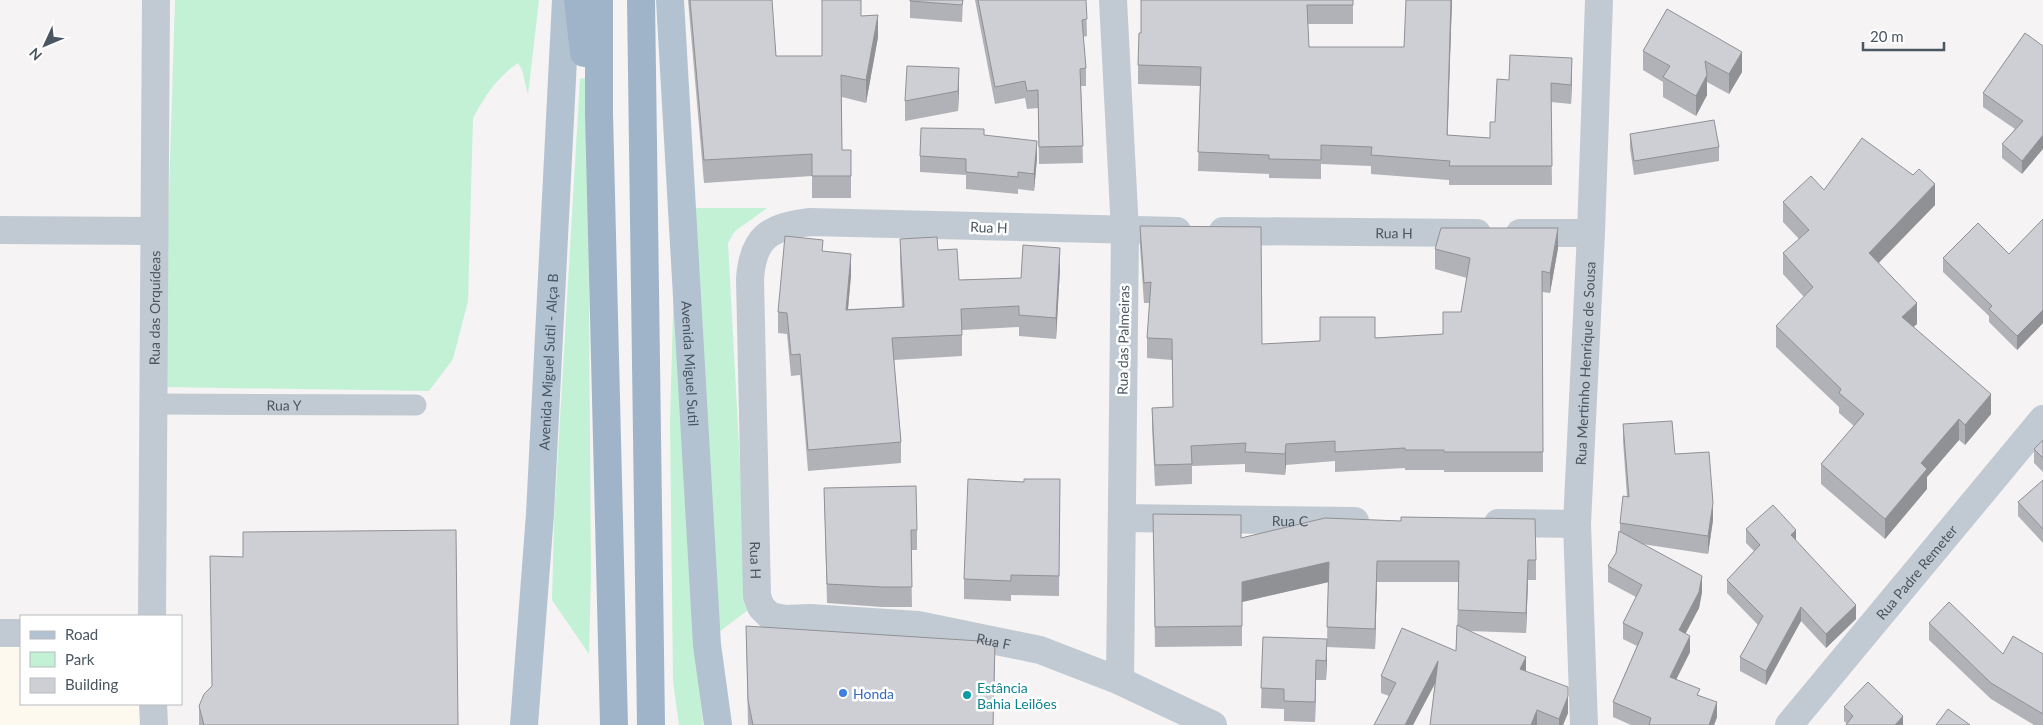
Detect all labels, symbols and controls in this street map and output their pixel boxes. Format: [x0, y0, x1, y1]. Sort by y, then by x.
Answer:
north arrow [20, 20, 70, 70]
scale bar [1863, 20, 1944, 52]
text: 20 m [1870, 27, 1904, 45]
text: N [25, 45, 45, 64]
street label: Rua H [970, 218, 1008, 236]
street label: Rua H [1375, 224, 1413, 241]
street label: Rua das Orquídeas [145, 251, 163, 365]
street label: Rua Mertinho Henrique de Sousa [1571, 261, 1598, 466]
street label: Avenida Miguel Sutil - Alça B [535, 273, 561, 451]
street label: Rua das Palmeiras [1114, 285, 1132, 395]
street label: Avenida Miguel Sutil [679, 300, 703, 427]
street label: Rua Y [266, 396, 302, 413]
street label: Rua C [1272, 511, 1309, 529]
street label: Rua Padre Remeter [1872, 521, 1960, 623]
street label: Rua H [747, 541, 765, 579]
legend [20, 615, 182, 705]
text: Road [65, 625, 98, 643]
street label: Rua F [975, 629, 1012, 652]
text: Park [65, 650, 95, 668]
text: Building [65, 675, 118, 693]
place label: Estância Bahia Leilões [977, 679, 1057, 712]
place label: Honda [853, 685, 894, 702]
marker: Honda [837, 687, 849, 699]
marker: Estância Bahia Leilões [961, 689, 973, 701]

